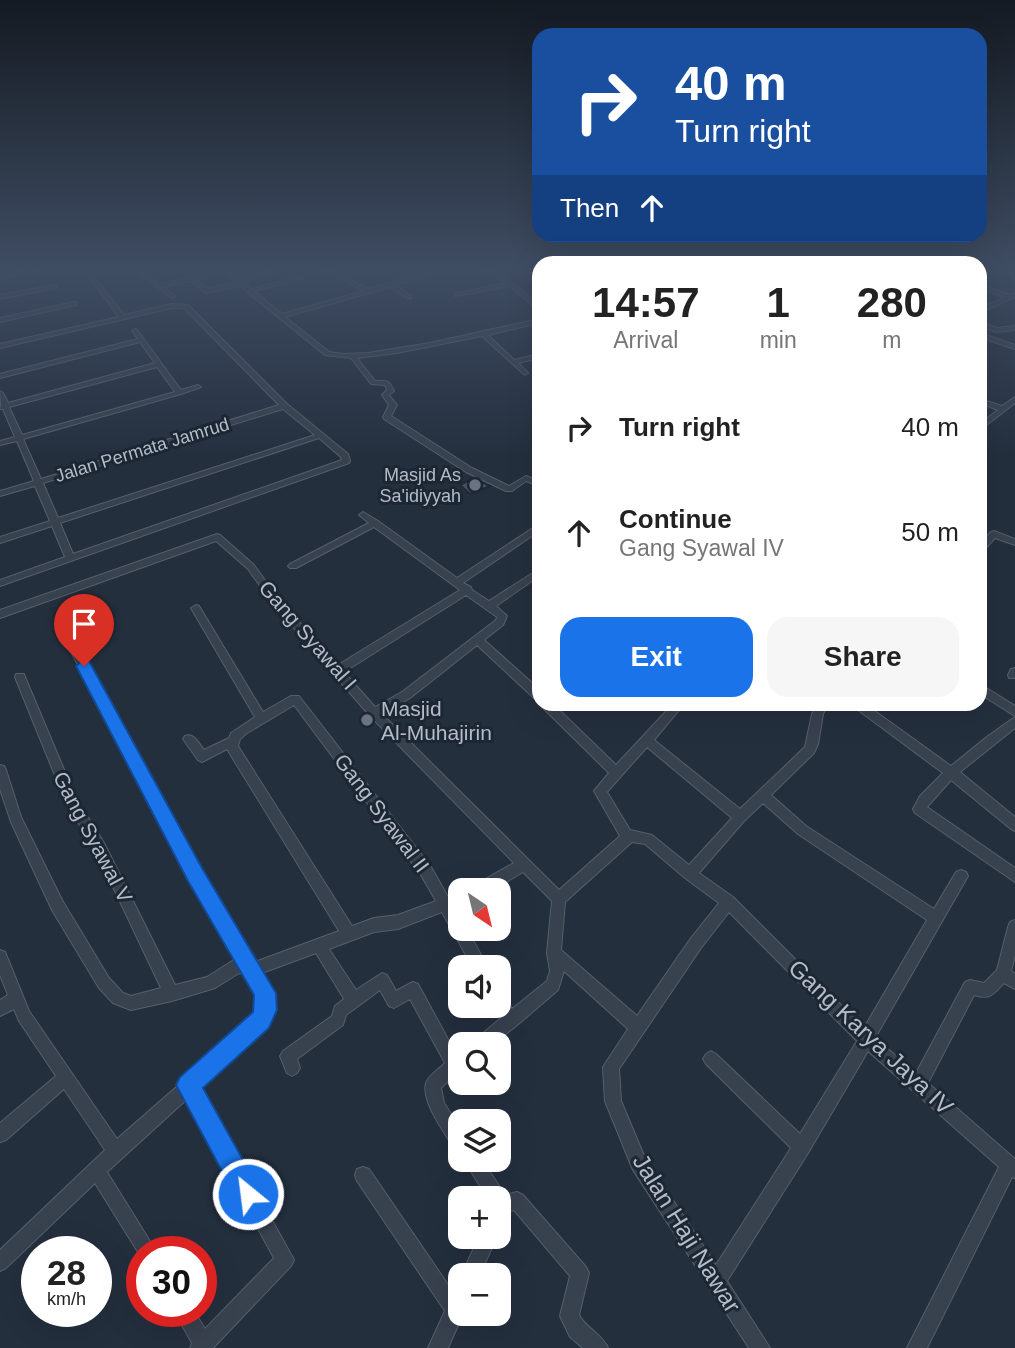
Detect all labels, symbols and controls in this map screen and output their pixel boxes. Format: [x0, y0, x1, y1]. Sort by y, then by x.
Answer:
icon: right [560, 56, 651, 147]
text: 40 m [675, 56, 787, 110]
text: Turn right [675, 113, 811, 149]
icon: ahead [633, 189, 671, 227]
text: Then [560, 193, 619, 223]
text: 14:57 [592, 279, 700, 326]
text: 1 [766, 279, 790, 326]
text: 280 [857, 279, 927, 326]
text: Arrival [613, 327, 678, 353]
text: min [760, 327, 797, 353]
text: m [882, 327, 901, 353]
icon: right [560, 409, 598, 447]
text: Turn right [619, 412, 740, 442]
text: 40 m [901, 412, 959, 442]
street label: Jalan Permata Jamrud [52, 414, 232, 486]
place label: Masjid As Sa'idiyyah [380, 465, 461, 506]
marker: Masjid As Sa'idiyyah [467, 477, 483, 493]
text: Continue [619, 504, 732, 534]
icon: ahead [560, 514, 598, 552]
text: 50 m [901, 517, 959, 547]
text: Gang Syawal IV [619, 535, 784, 561]
street label: Gang Syawal I [255, 576, 361, 694]
pin [54, 594, 114, 666]
icon: arrive [65, 605, 103, 643]
button: Exit [560, 617, 753, 697]
button: Share [767, 617, 959, 697]
place label: Masjid Al-Muhajirin [381, 697, 492, 744]
marker: Masjid Al-Muhajirin [359, 712, 375, 728]
street label: Gang Syawal II [330, 749, 434, 877]
street label: Gang Syawal V [49, 768, 137, 906]
north arrow [448, 878, 511, 942]
map controls [448, 878, 511, 1326]
street label: Gang Karya Jaya IV [783, 954, 959, 1120]
button: sound [448, 955, 511, 1018]
button: search [448, 1032, 511, 1095]
button: layers [448, 1109, 511, 1172]
street label: Jalan Haji Nawar [627, 1149, 747, 1317]
position arrow [211, 1157, 285, 1231]
button: + [448, 1186, 511, 1249]
speed limit sign: 30 [126, 1236, 217, 1327]
text: 28 [47, 1253, 86, 1292]
button: − [448, 1263, 511, 1326]
text: km/h [47, 1289, 86, 1309]

